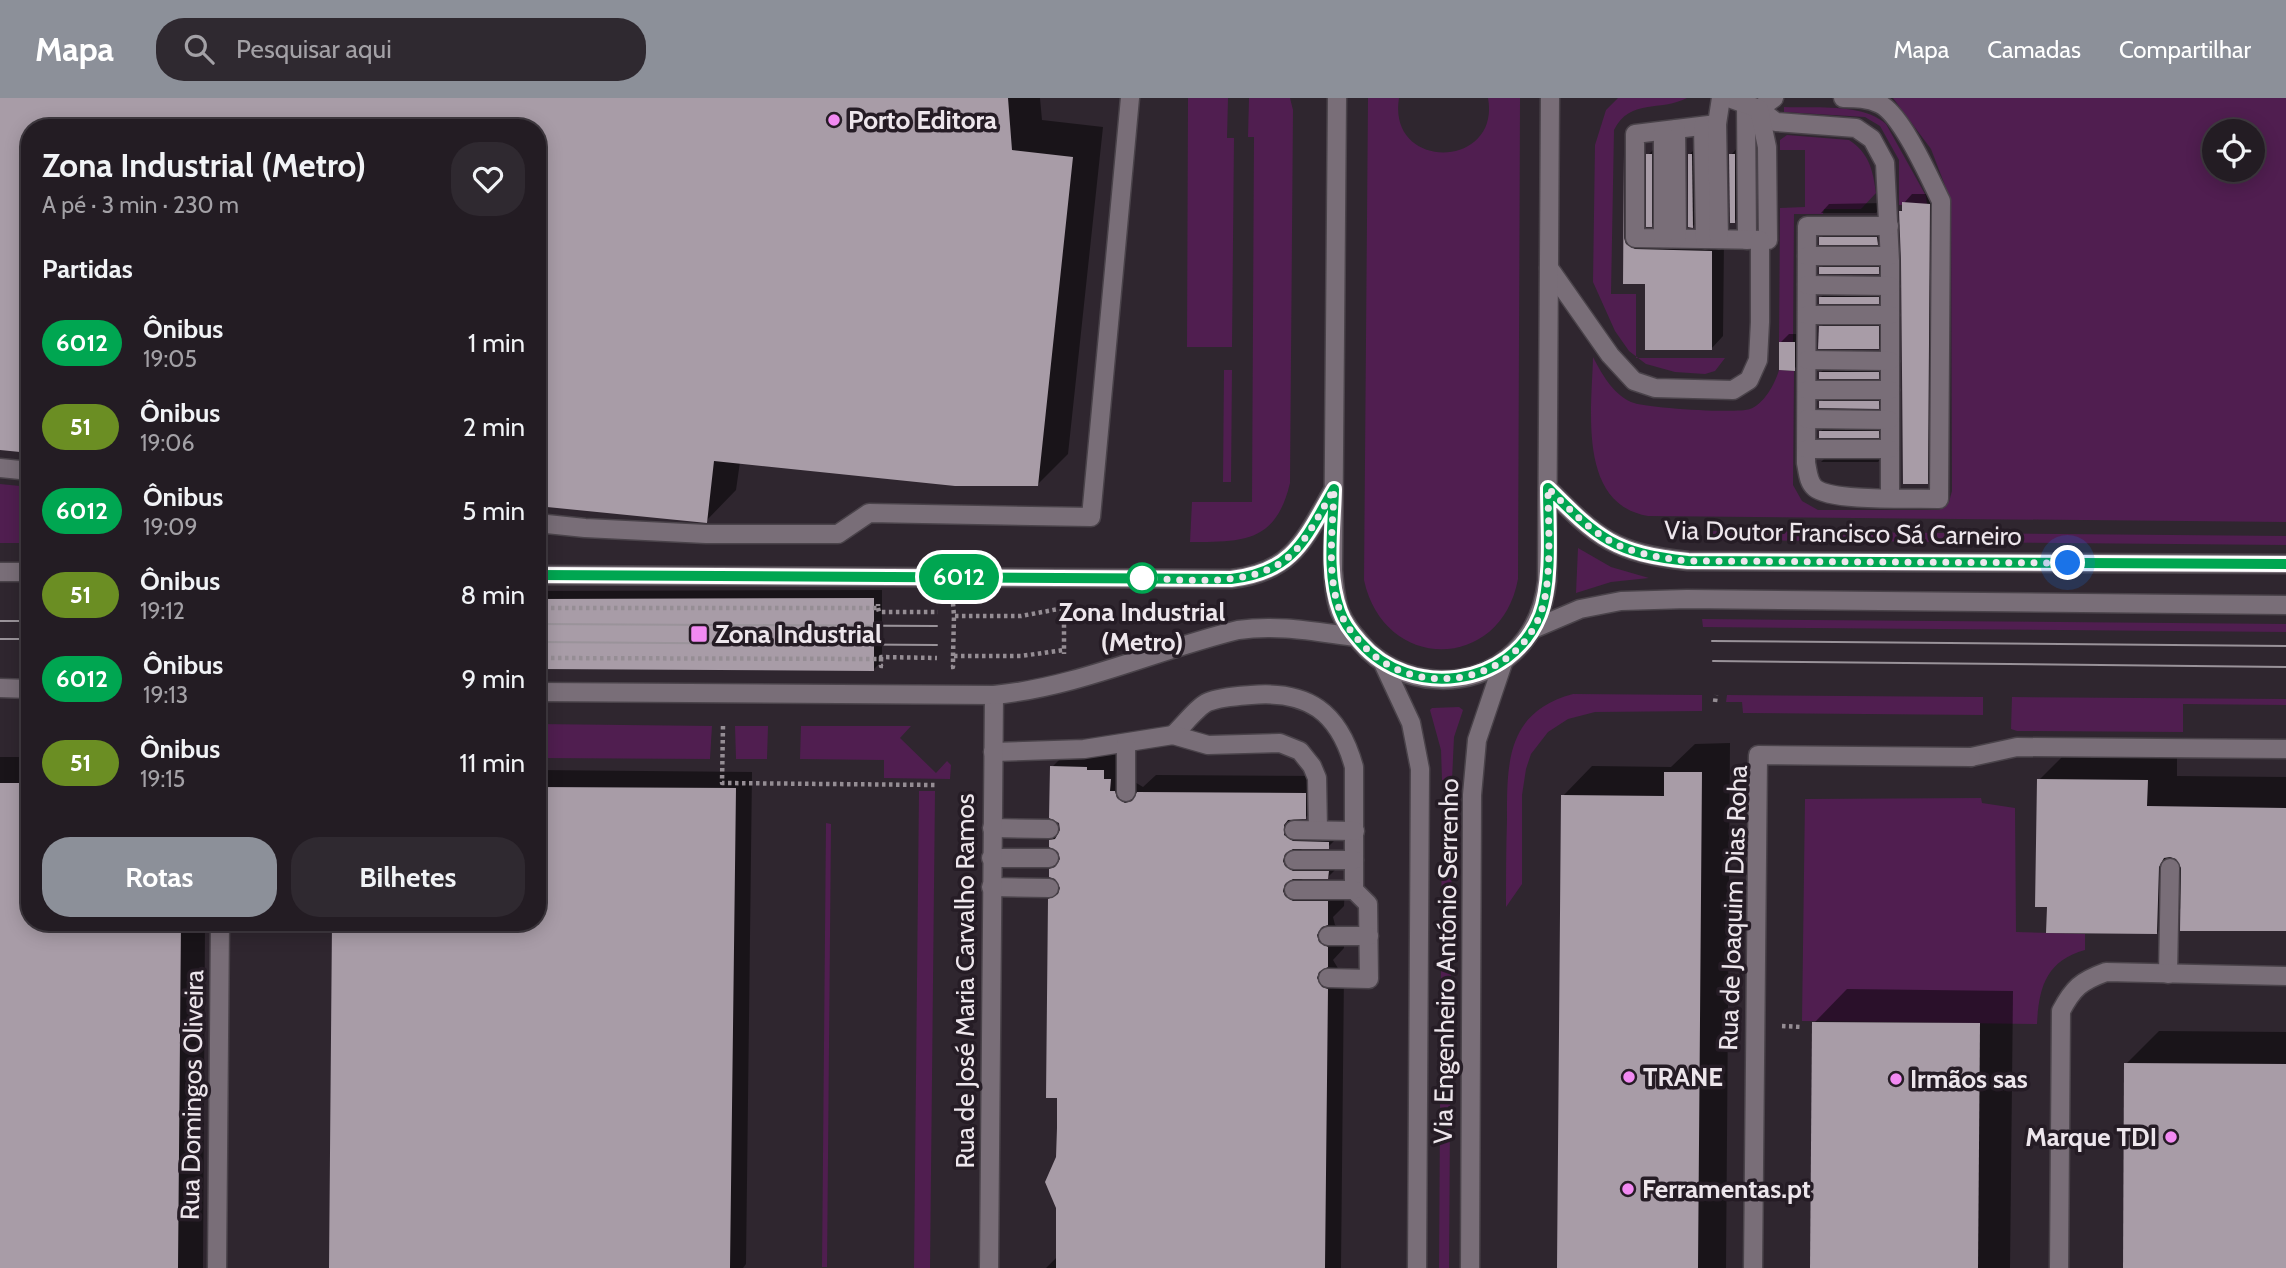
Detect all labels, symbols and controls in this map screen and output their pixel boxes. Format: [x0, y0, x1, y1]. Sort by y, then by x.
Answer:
search box [156, 18, 646, 81]
text: Mapa [35, 29, 114, 69]
icon: search [180, 30, 218, 68]
text: Pesquisar aqui [236, 33, 392, 65]
text: Mapa [1893, 35, 1949, 64]
text: Camadas [1987, 35, 2081, 64]
text: Compartilhar [2119, 35, 2251, 64]
place label: Porto Editora [848, 104, 997, 136]
marker: Porto Editora [826, 112, 842, 128]
map controls [2202, 119, 2265, 182]
button: locate [2202, 119, 2265, 182]
button: heart [451, 142, 525, 216]
text: Zona Industrial (Metro) [42, 145, 366, 185]
text: A pé · 3 min · 230 m [42, 191, 239, 219]
text: Partidas [42, 253, 133, 285]
text: Ônibus [143, 313, 223, 345]
text: 1 min [468, 327, 525, 359]
text: 6012 [56, 328, 108, 357]
text: 19:05 [143, 345, 197, 373]
text: Ônibus [140, 397, 220, 429]
text: 2 min [463, 411, 525, 443]
text: 51 [70, 412, 91, 441]
text: 19:06 [140, 429, 194, 457]
text: Ônibus [143, 481, 223, 513]
text: 5 min [462, 495, 525, 527]
text: 6012 [56, 496, 108, 525]
text: 19:09 [143, 513, 197, 541]
street label: Via Doutor Francisco Sá Carneiro [1664, 514, 2022, 552]
your location [2050, 545, 2085, 580]
line badge: 6012 [910, 554, 1008, 600]
text: 6012 [933, 562, 985, 591]
marker: Zona Industrial (Metro) [1127, 563, 1157, 593]
text: Ônibus [140, 565, 220, 597]
text: 8 min [461, 579, 525, 611]
text: 51 [70, 580, 91, 609]
place label: Zona Industrial (Metro) [1059, 596, 1226, 658]
text: 19:12 [140, 597, 185, 625]
place label: Zona Industrial [715, 618, 882, 650]
marker: Zona Industrial [689, 624, 709, 644]
text: Ônibus [143, 649, 223, 681]
text: 9 min [462, 663, 525, 695]
text: 6012 [56, 664, 108, 693]
text: 19:13 [143, 681, 188, 709]
text: Ônibus [140, 733, 220, 765]
text: 11 min [459, 747, 525, 779]
text: 51 [70, 748, 91, 777]
street label: Rua de Joaquim Dias Roha [1712, 764, 1754, 1051]
text: 19:15 [140, 765, 185, 793]
street label: Via Engenheiro António Serrenho [1427, 778, 1465, 1144]
street label: Rua de José Maria Carvalho Ramos [949, 793, 981, 1169]
button: Rotas [42, 837, 277, 917]
button: Bilhetes [291, 837, 525, 917]
street label: Rua Domingos Oliveira [174, 969, 210, 1221]
place label: TRANE [1643, 1061, 1723, 1093]
place label: Irmãos sas [1910, 1063, 2028, 1095]
marker: TRANE [1621, 1069, 1637, 1085]
marker: Irmãos sas [1888, 1071, 1904, 1087]
place label: Marque TDI [2025, 1121, 2157, 1153]
marker: Marque TDI [2163, 1129, 2179, 1145]
place label: Ferramentas.pt [1642, 1173, 1811, 1205]
marker: Ferramentas.pt [1620, 1181, 1636, 1197]

